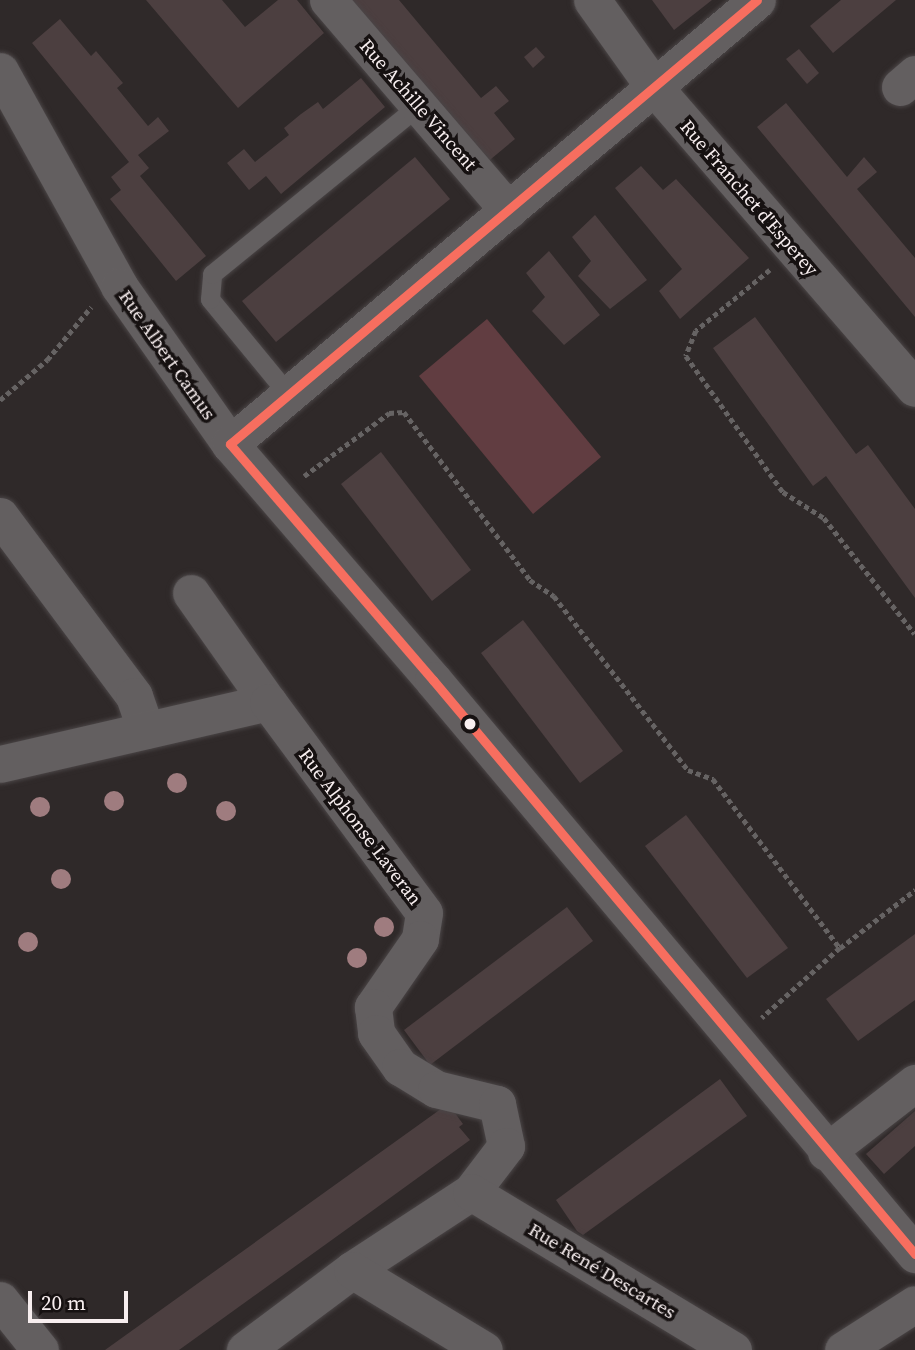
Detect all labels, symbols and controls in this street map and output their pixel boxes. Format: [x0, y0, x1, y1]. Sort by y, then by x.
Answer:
street label: Rue Achille Vincent [355, 35, 481, 175]
street label: Rue Franchet d'Esperey [675, 116, 823, 280]
street label: Rue Albert Camus [114, 286, 220, 424]
unlabelled marker [463, 717, 477, 731]
street label: Rue Alphonse Laveran [294, 744, 426, 910]
street label: Rue René Descartes [524, 1218, 680, 1324]
scale bar [32, 1276, 131, 1320]
text: 20 m [41, 1288, 86, 1317]

